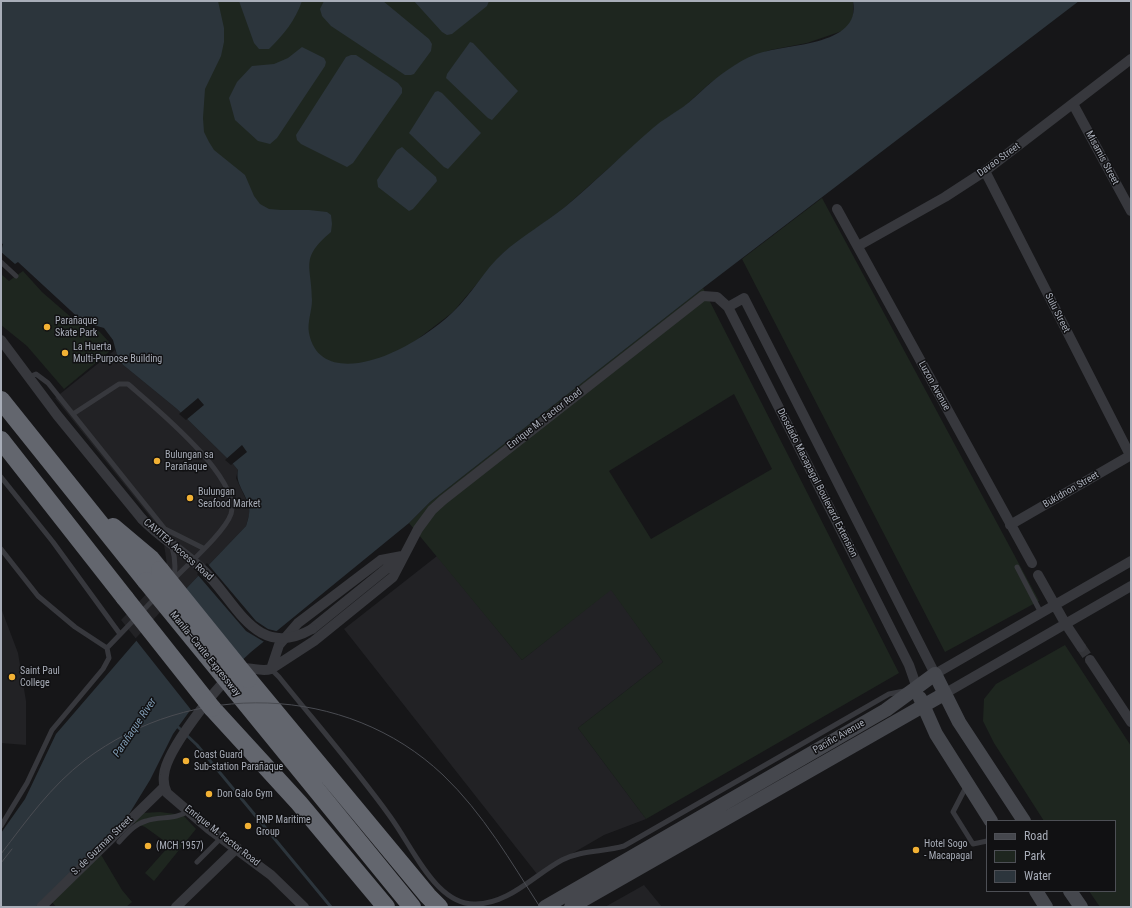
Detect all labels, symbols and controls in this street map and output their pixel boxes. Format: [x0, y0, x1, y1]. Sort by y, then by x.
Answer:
street label: Misamis Street [1083, 129, 1121, 187]
street label: Davao Street [975, 140, 1023, 180]
street label: Sulu Street [1042, 291, 1072, 335]
place label: Parañaque Skate Park [55, 315, 97, 338]
marker: Parañaque Skate Park [42, 322, 52, 332]
place label: La Huerta Multi-Purpose Building [73, 341, 162, 364]
marker: La Huerta Multi-Purpose Building [60, 348, 70, 358]
street label: Luzon Avenue [916, 359, 952, 413]
street label: Enrique M. Factor Road [505, 386, 585, 452]
street label: Diosdado Macapagal Boulevard Extension [774, 407, 860, 559]
place label: Bulungan sa Parañaque [165, 449, 213, 472]
marker: Bulungan sa Parañaque [152, 456, 162, 466]
street label: Bukidnon Street [1041, 469, 1101, 511]
place label: Bulungan Seafood Market [198, 486, 261, 510]
marker: Bulungan Seafood Market [185, 493, 195, 503]
street label: CAVITEX Access Road [141, 517, 215, 583]
street label: Manila–Cavite Expressway [167, 609, 243, 699]
place label: Saint Paul College [20, 665, 60, 688]
marker: Saint Paul College [7, 672, 17, 682]
water label: Parañaque River [110, 696, 160, 760]
street label: Pacific Avenue [811, 717, 867, 757]
place label: Coast Guard Sub-station Parañaque [194, 749, 283, 772]
marker: Coast Guard Sub-station Parañaque [181, 756, 191, 766]
place label: Don Galo Gym [217, 788, 273, 800]
marker: Don Galo Gym [204, 789, 214, 799]
street label: Enrique M. Factor Road [182, 803, 262, 869]
street label: S. de Guzman Street [69, 814, 135, 878]
place label: PNP Maritime Group [256, 814, 311, 838]
legend [986, 820, 1116, 892]
marker: PNP Maritime Group [243, 821, 253, 831]
text: Road [1024, 829, 1048, 843]
place label: Hotel Sogo - Macapagal [924, 838, 972, 862]
place label: (MCH 1957) [156, 840, 204, 852]
marker: (MCH 1957) [143, 841, 153, 851]
marker: Hotel Sogo - Macapagal [911, 845, 921, 855]
text: Park [1024, 849, 1045, 863]
text: Water [1024, 869, 1052, 883]

